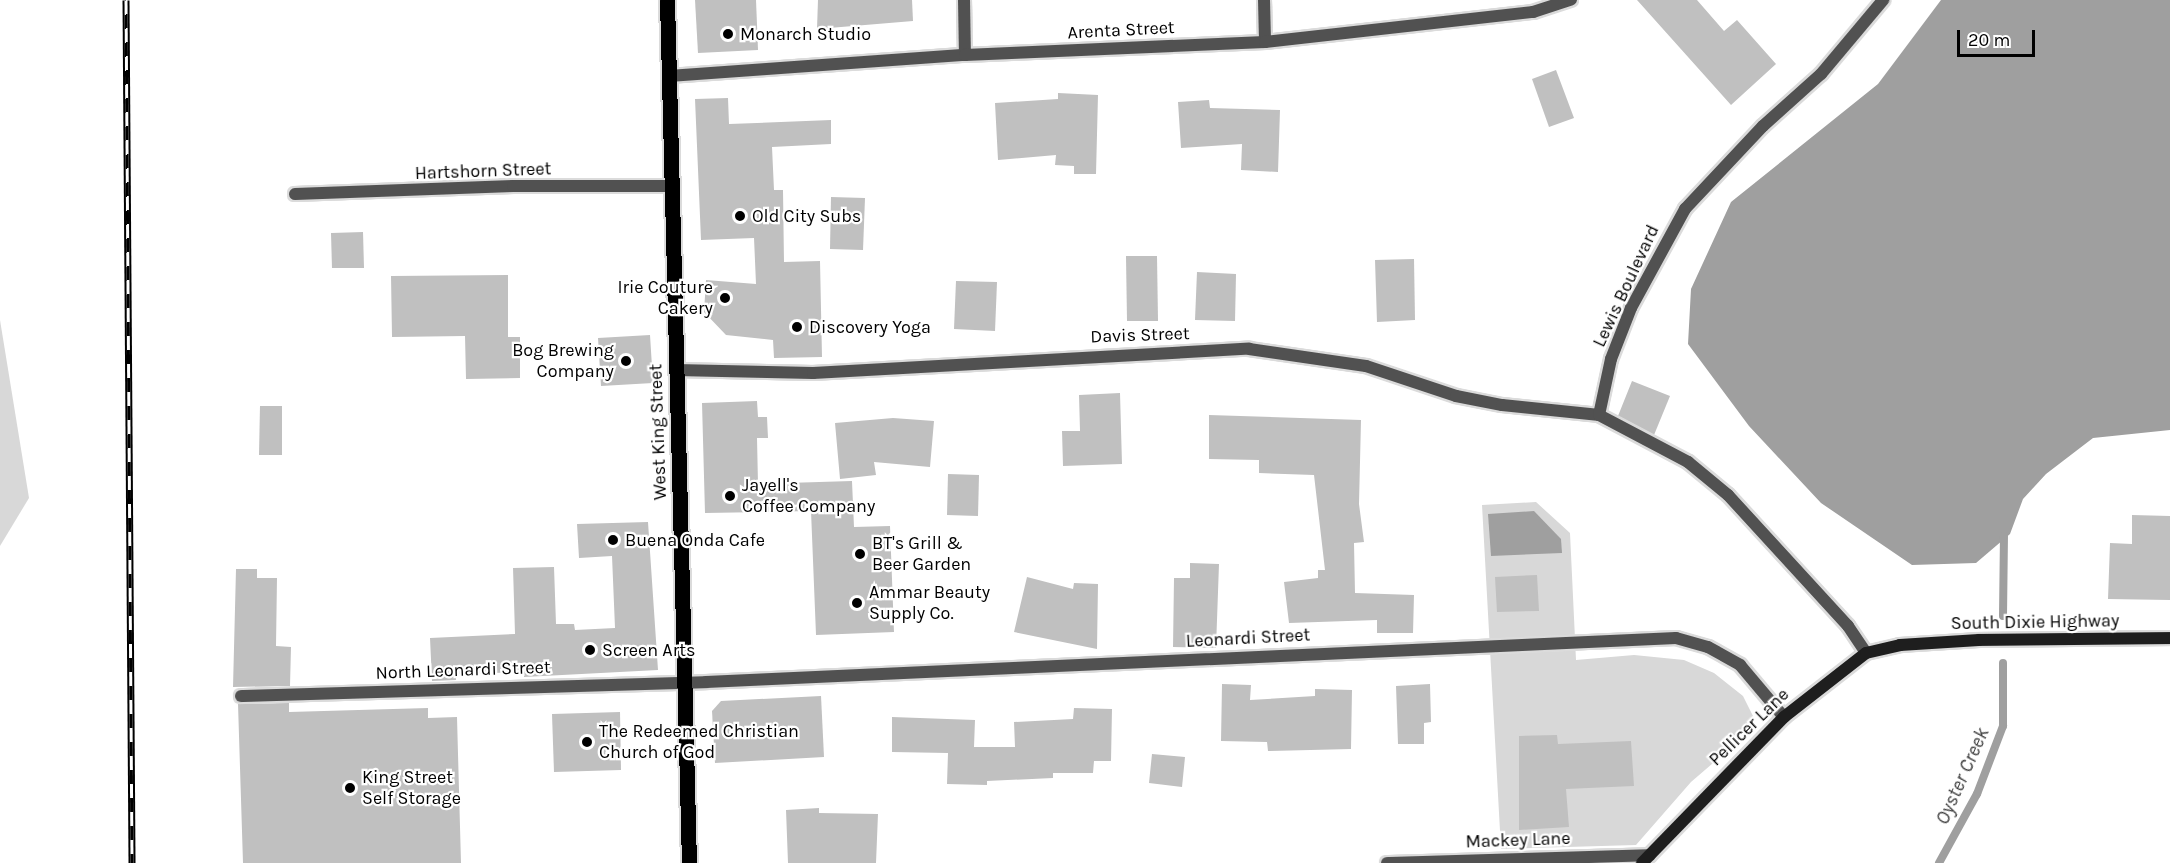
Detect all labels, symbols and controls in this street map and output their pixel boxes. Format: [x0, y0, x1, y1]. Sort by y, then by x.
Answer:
street label: Arenta Street [1067, 16, 1175, 44]
scale bar [1960, 18, 2038, 56]
place label: Monarch Studio [740, 23, 871, 45]
marker: Monarch Studio [721, 27, 735, 41]
text: 20 m [1968, 29, 2010, 51]
street label: Hartshorn Street [414, 158, 552, 184]
place label: Old City Subs [752, 205, 861, 227]
marker: Old City Subs [733, 209, 747, 223]
street label: Lewis Boulevard [1588, 222, 1664, 350]
place label: Irie Couture Cakery [617, 277, 713, 320]
marker: Irie Couture Cakery [718, 291, 732, 305]
place label: Discovery Yoga [809, 316, 931, 338]
marker: Discovery Yoga [790, 320, 804, 334]
street label: Davis Street [1090, 322, 1190, 348]
place label: Bog Brewing Company [512, 340, 614, 382]
marker: Bog Brewing Company [619, 354, 633, 368]
street label: West King Street [645, 364, 671, 500]
place label: Jayell's Coffee Company [742, 475, 875, 518]
marker: Jayell's Coffee Company [723, 489, 737, 503]
place label: Buena Onda Cafe [625, 529, 765, 551]
marker: Buena Onda Cafe [606, 533, 620, 547]
place label: BT's Grill & Beer Garden [872, 533, 971, 576]
marker: BT's Grill & Beer Garden [853, 547, 867, 561]
place label: Ammar Beauty Supply Co. [869, 582, 990, 624]
marker: Ammar Beauty Supply Co. [850, 596, 864, 610]
street label: South Dixie Highway [1951, 610, 2119, 634]
street label: Leonardi Street [1185, 624, 1311, 652]
place label: Screen Arts [602, 639, 695, 661]
marker: Screen Arts [583, 643, 597, 657]
street label: North Leonardi Street [375, 656, 551, 684]
street label: Pellicer Lane [1705, 684, 1793, 770]
place label: The Redeemed Christian Church of God [599, 721, 799, 764]
water label: Oyster Creek [1930, 724, 1994, 828]
marker: The Redeemed Christian Church of God [580, 735, 594, 749]
place label: King Street Self Storage [362, 767, 461, 810]
marker: King Street Self Storage [343, 781, 357, 795]
street label: Mackey Lane [1465, 827, 1571, 853]

